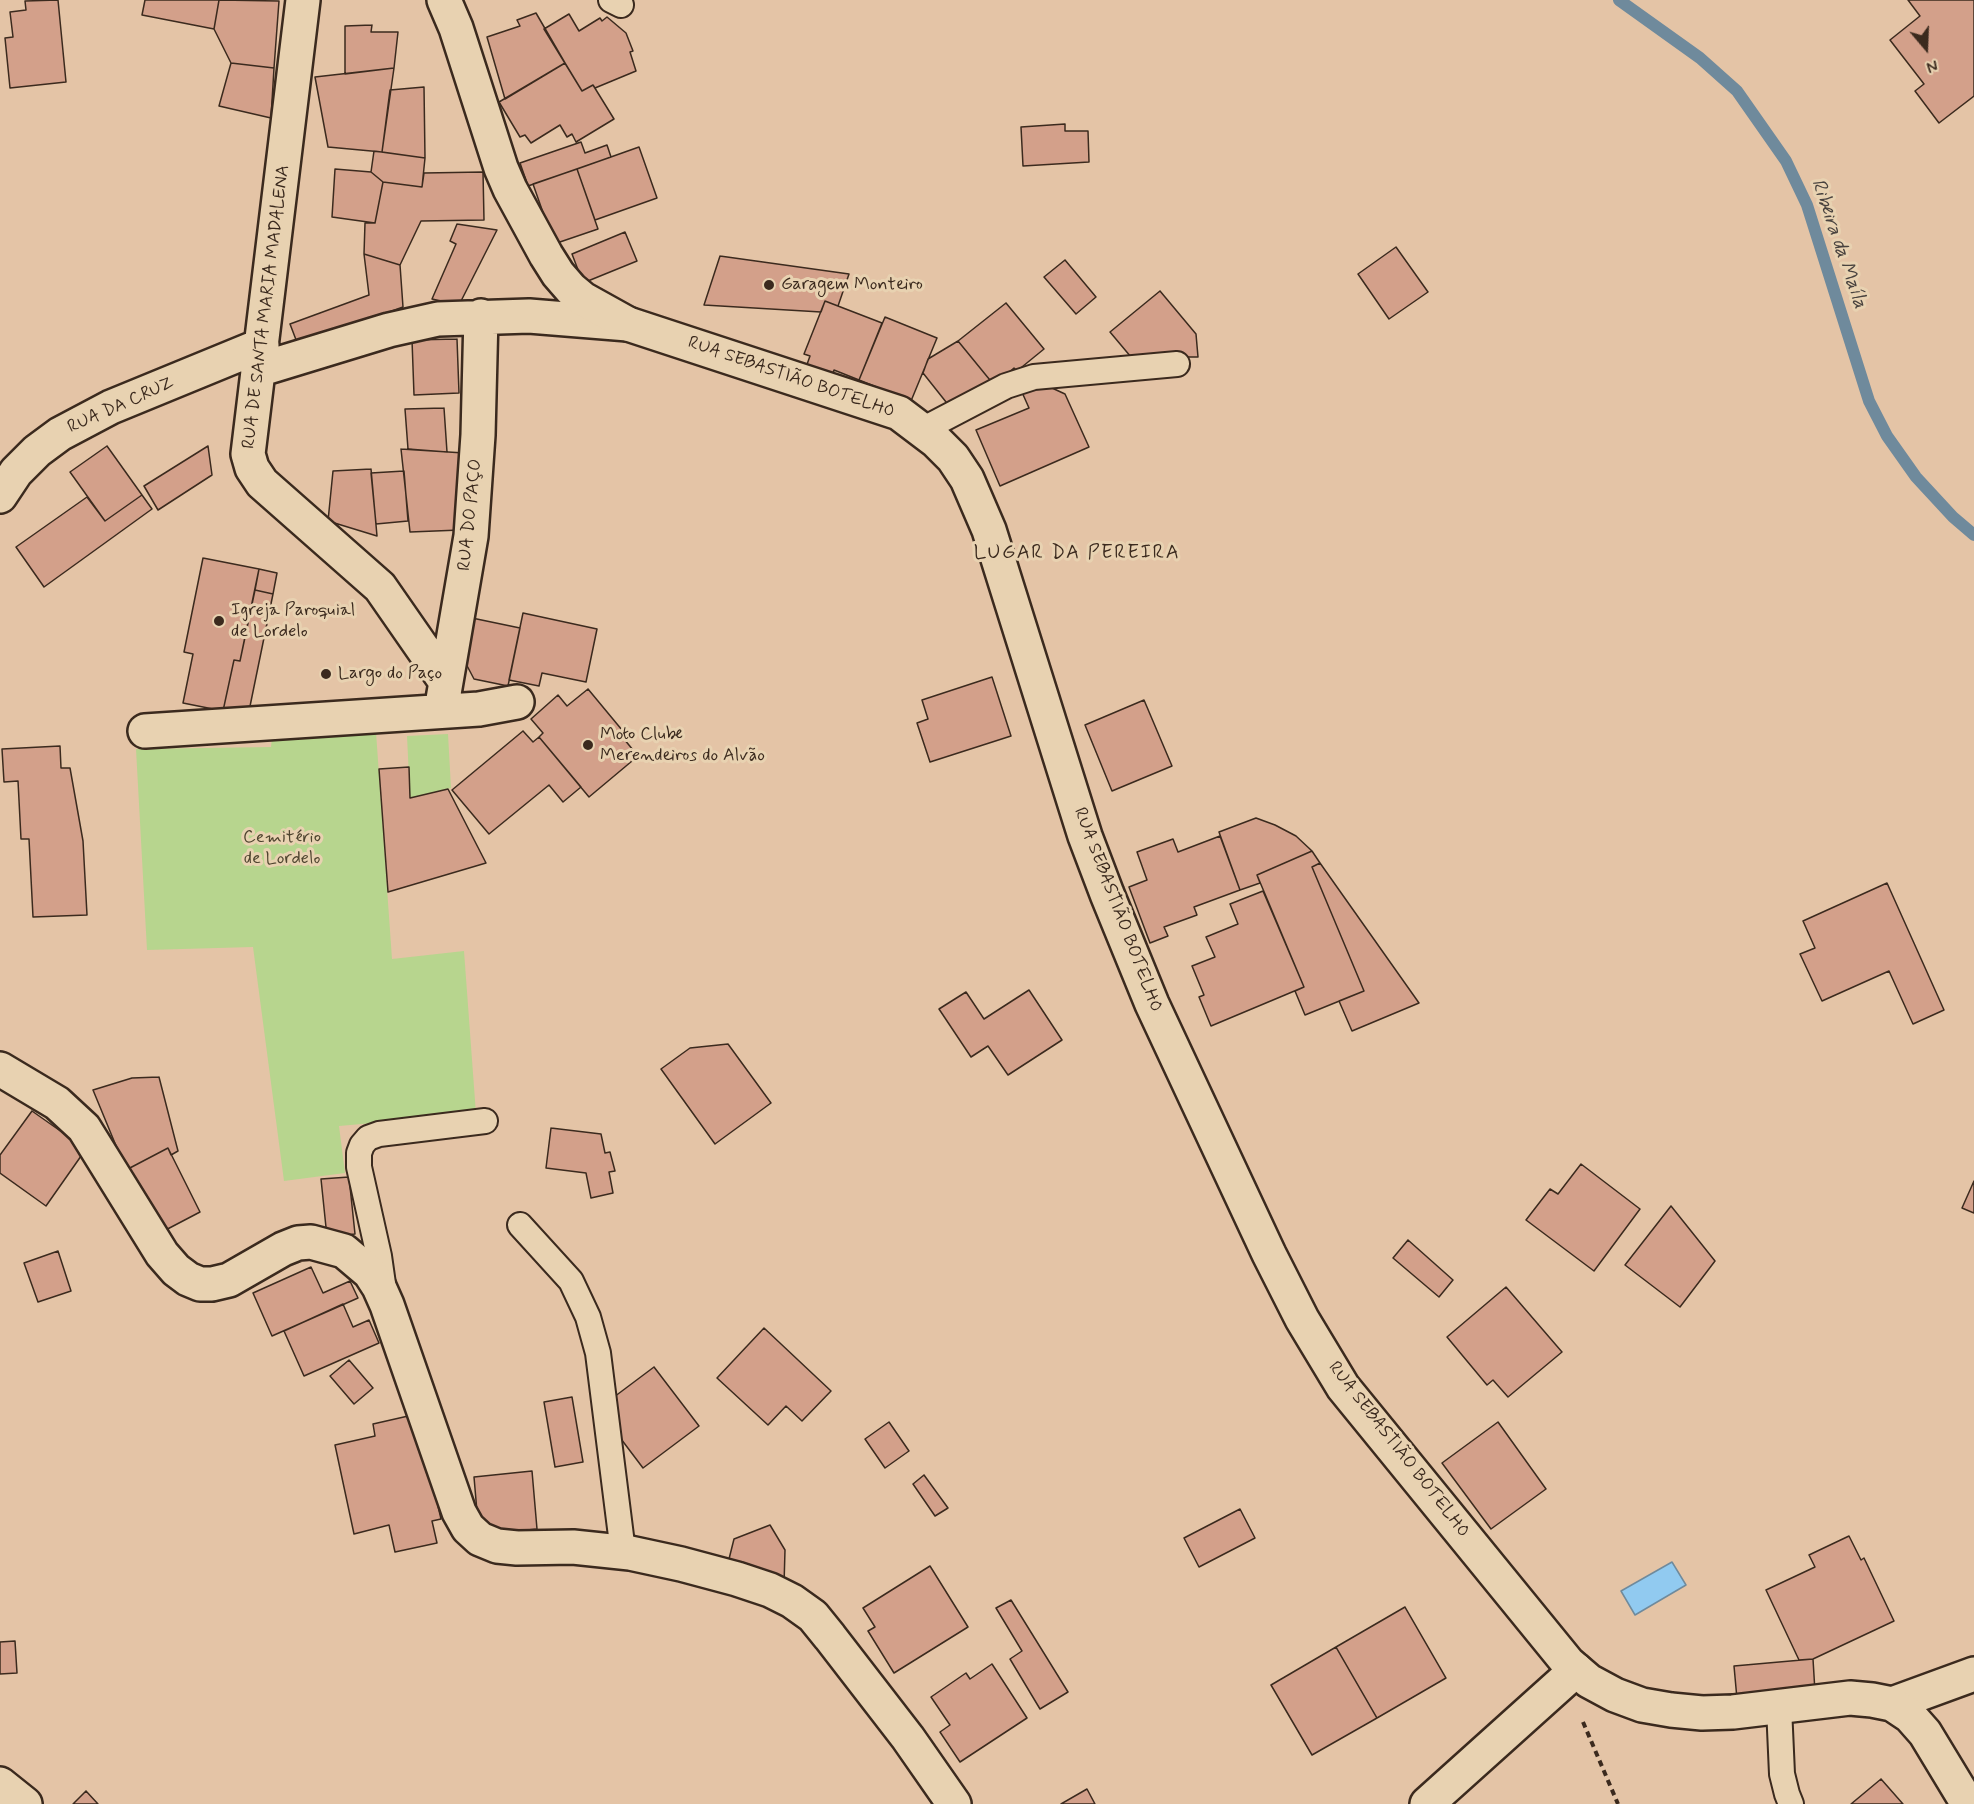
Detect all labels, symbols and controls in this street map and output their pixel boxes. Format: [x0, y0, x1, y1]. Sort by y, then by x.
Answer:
north arrow [1896, 18, 1956, 78]
text: N [1924, 54, 1940, 77]
street label: RUA DE SANTA MARIA MADALENA [239, 164, 295, 450]
water label: Ribeira da Maíla [1805, 176, 1871, 312]
place label: Garagem Monteiro [781, 274, 923, 296]
marker: Garagem Monteiro [762, 278, 776, 292]
street label: RUA SEBASTIÃO BOTELHO [685, 332, 897, 424]
street label: RUA DA CRUZ [65, 373, 177, 439]
street label: RUA DO PAÇO [454, 458, 488, 572]
district label: LUGAR DA PEREIRA [973, 542, 1181, 566]
place label: Igreja Paroquial de Lordelo [231, 600, 355, 642]
marker: Igreja Paroquial de Lordelo [212, 614, 226, 628]
place label: Largo do Paço [338, 663, 442, 685]
marker: Largo do Paço [319, 667, 333, 681]
place label: Moto Clube Merendeiros do Alvão [600, 724, 765, 766]
marker: Moto Clube Merendeiros do Alvão [581, 738, 595, 752]
street label: RUA SEBASTIÃO BOTELHO [1068, 805, 1166, 1015]
park label: Cemitério de Lordelo [243, 827, 321, 870]
street label: RUA SEBASTIÃO BOTELHO [1323, 1358, 1473, 1542]

